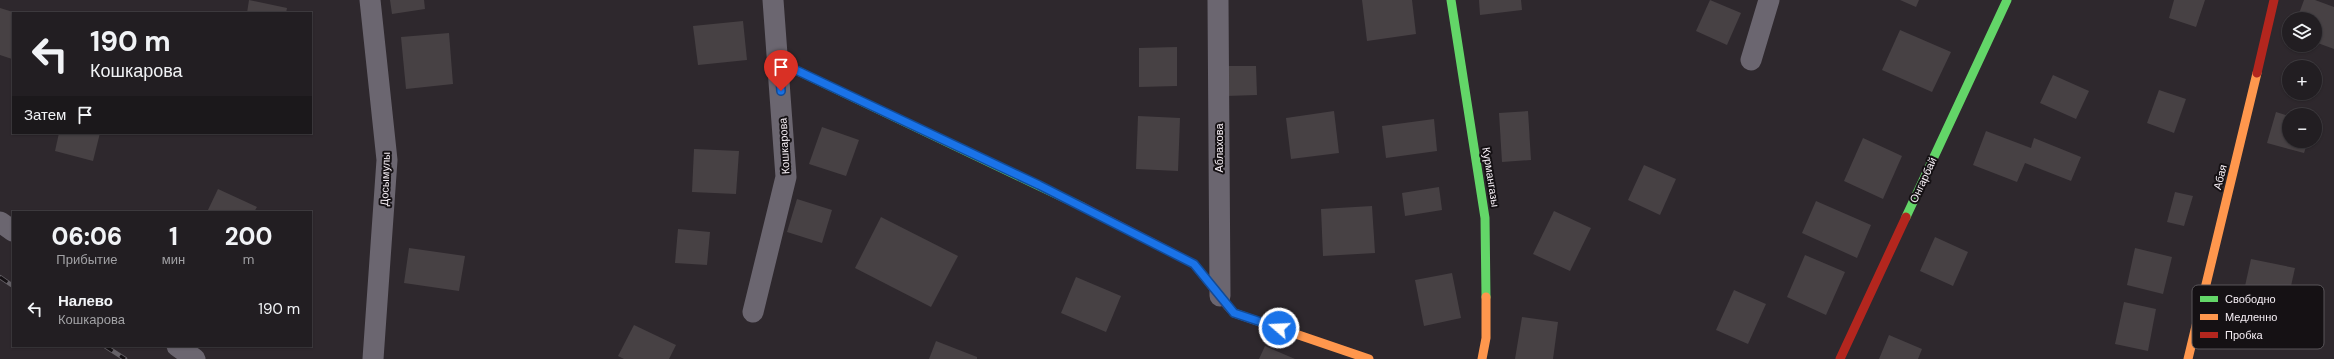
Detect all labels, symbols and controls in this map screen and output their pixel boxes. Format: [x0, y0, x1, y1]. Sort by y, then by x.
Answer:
map controls [2282, 12, 2322, 148]
button: layers [2282, 12, 2322, 52]
text: 190 m [90, 23, 171, 60]
icon: left [24, 28, 76, 80]
pin [764, 50, 798, 91]
icon: arrive [770, 56, 792, 78]
text: Кошкарова [90, 59, 183, 83]
button: + [2282, 60, 2322, 100]
icon: arrive [74, 104, 96, 126]
text: Затем [24, 105, 66, 125]
button: − [2282, 108, 2322, 148]
street label: Кошкарова [775, 117, 792, 175]
street label: Аблахова [1212, 123, 1226, 173]
street label: Курмангазы [1479, 146, 1503, 208]
street label: Досымулы [377, 151, 393, 206]
street label: Онгарбай [1906, 155, 1940, 205]
street label: Абая [2210, 163, 2230, 191]
text: 06:06 [52, 221, 122, 252]
text: 1 [169, 221, 178, 252]
text: 200 [225, 221, 272, 252]
text: Прибытие [56, 251, 117, 268]
text: мин [162, 251, 185, 268]
text: m [243, 251, 254, 268]
legend [2192, 285, 2324, 349]
text: Налево [58, 291, 113, 311]
text: Свободно [2225, 292, 2276, 306]
icon: left [24, 298, 46, 320]
text: 190 m [258, 299, 300, 319]
position arrow [1258, 307, 1300, 349]
text: Медленно [2225, 310, 2277, 324]
text: Кошкарова [58, 311, 125, 328]
text: Пробка [2225, 328, 2263, 342]

